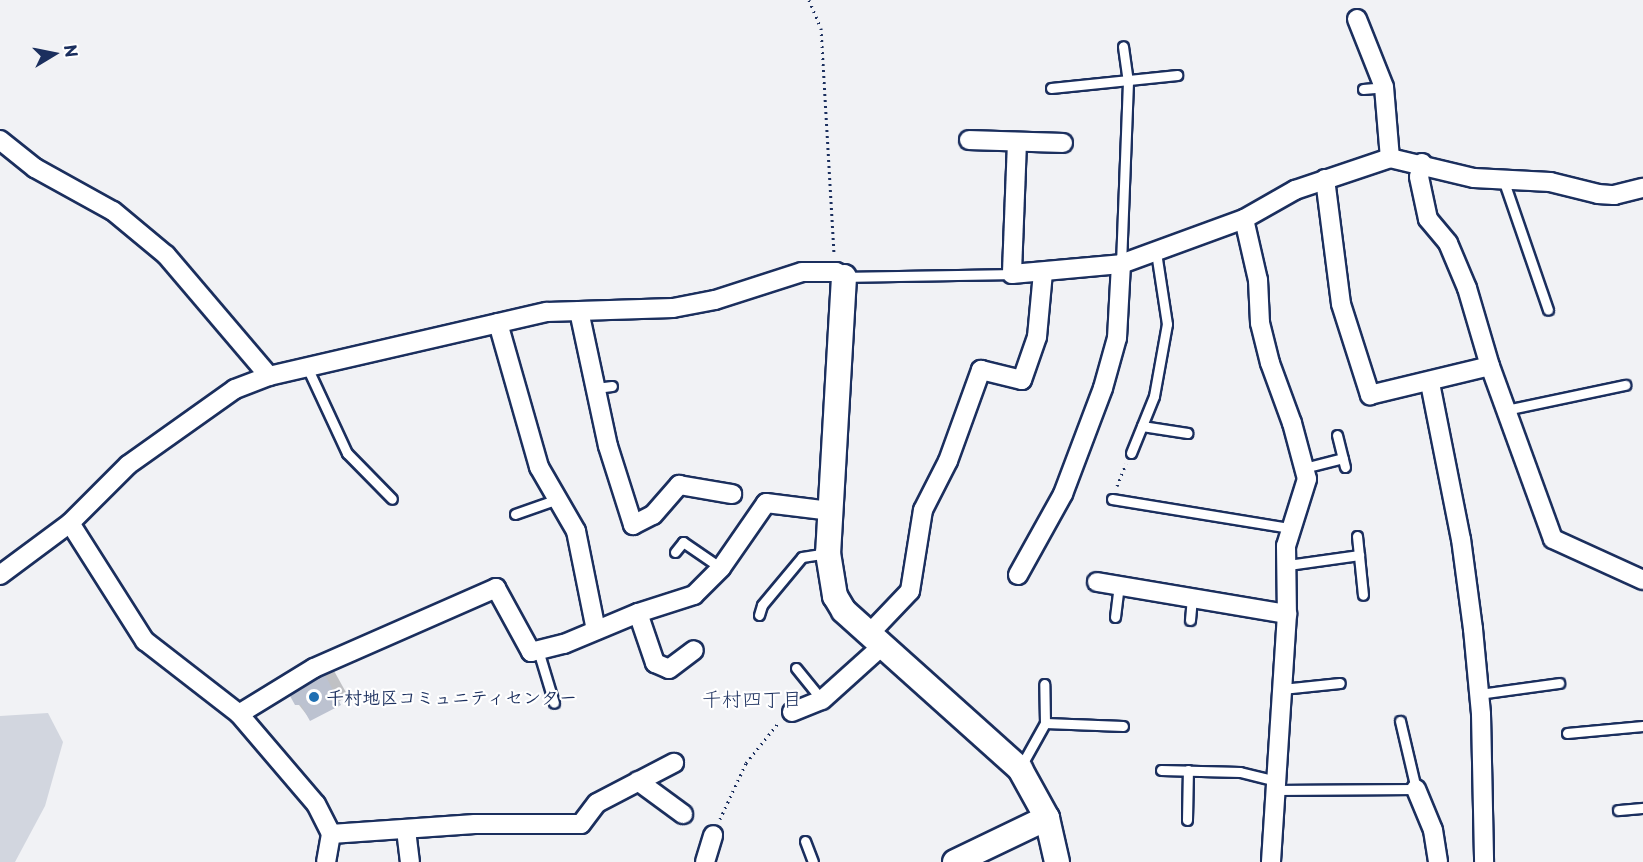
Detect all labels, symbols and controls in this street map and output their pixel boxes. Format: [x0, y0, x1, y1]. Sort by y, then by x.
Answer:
north arrow [24, 24, 84, 84]
text: N [59, 43, 85, 59]
place label: 千村地区コミュニティセンター [326, 686, 578, 708]
district label: 千村四丁目 [702, 686, 802, 710]
marker: 千村地区コミュニティセンター [307, 690, 321, 704]

